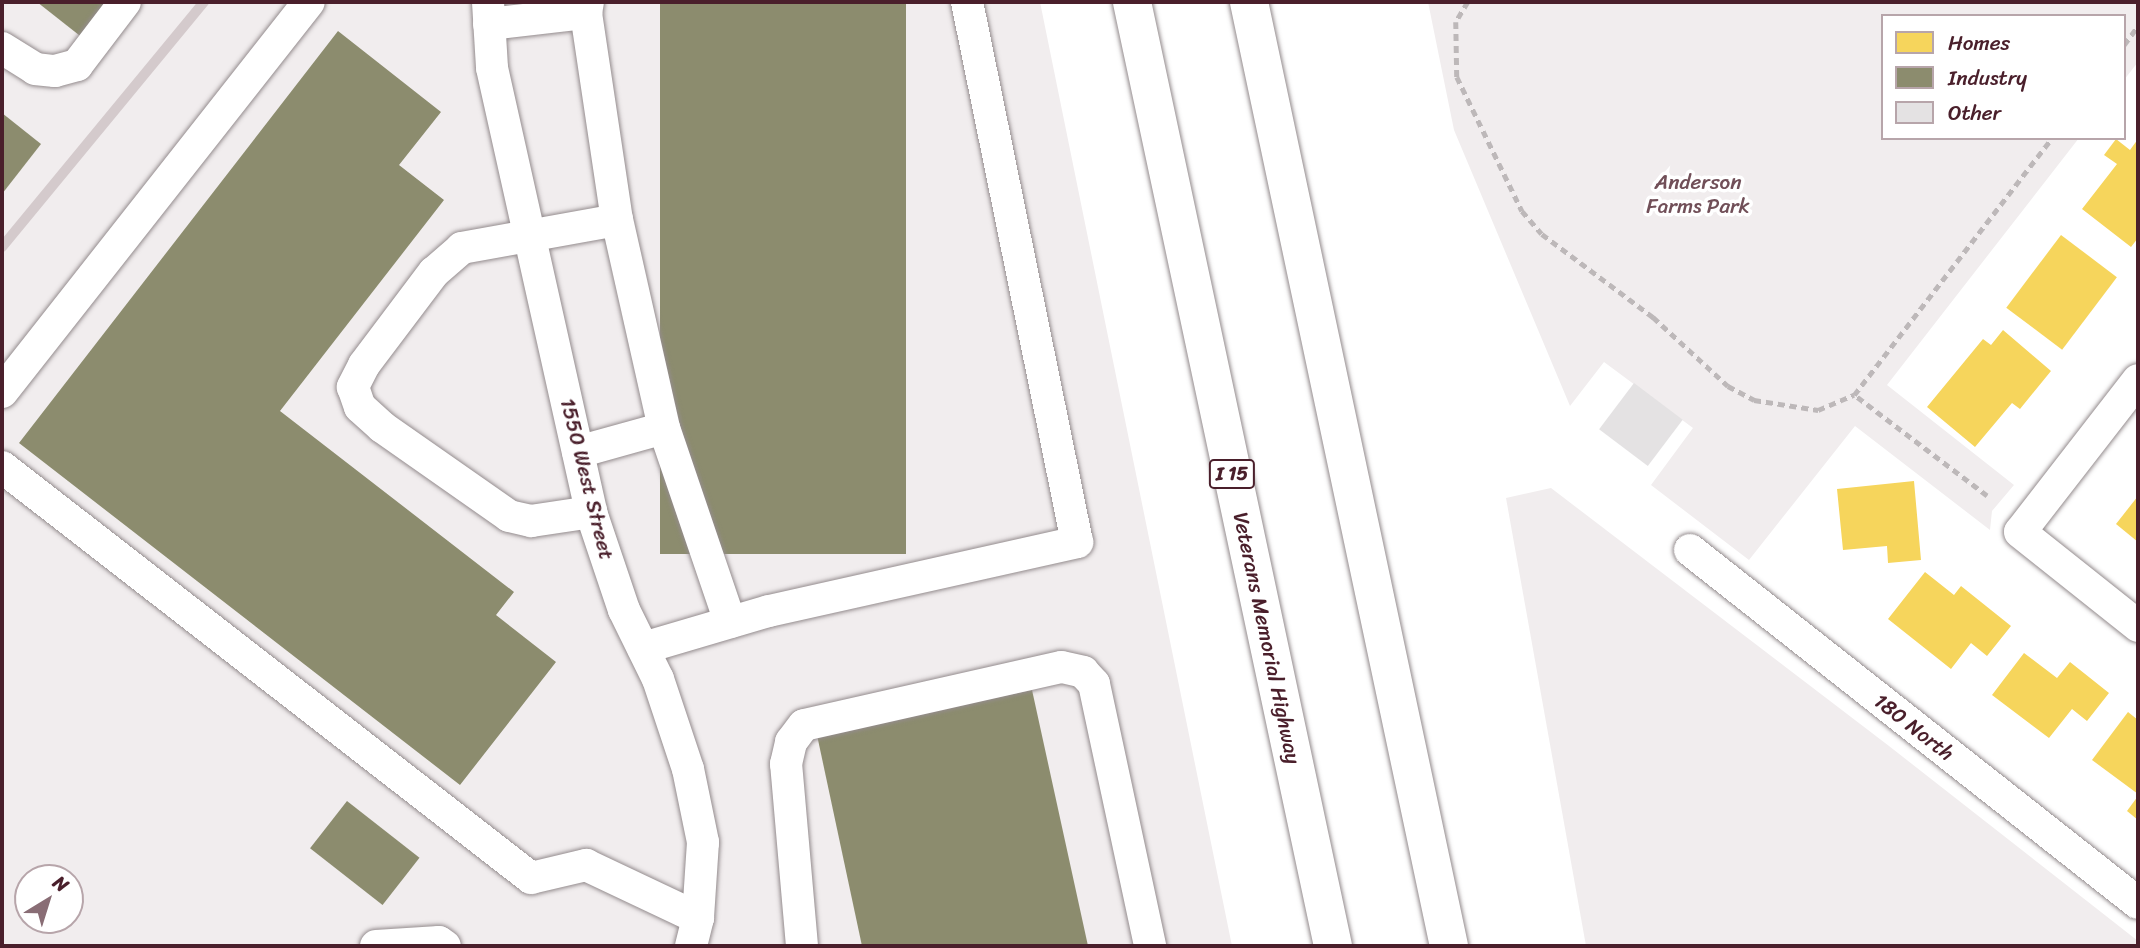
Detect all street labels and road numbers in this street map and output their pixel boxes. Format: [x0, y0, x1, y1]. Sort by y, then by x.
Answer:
street label: 1550 West Street [555, 396, 619, 562]
road number: I 15 [1208, 458, 1256, 489]
street label: Veterans Memorial Highway [1228, 510, 1306, 766]
street label: 180 North [1869, 688, 1959, 766]

